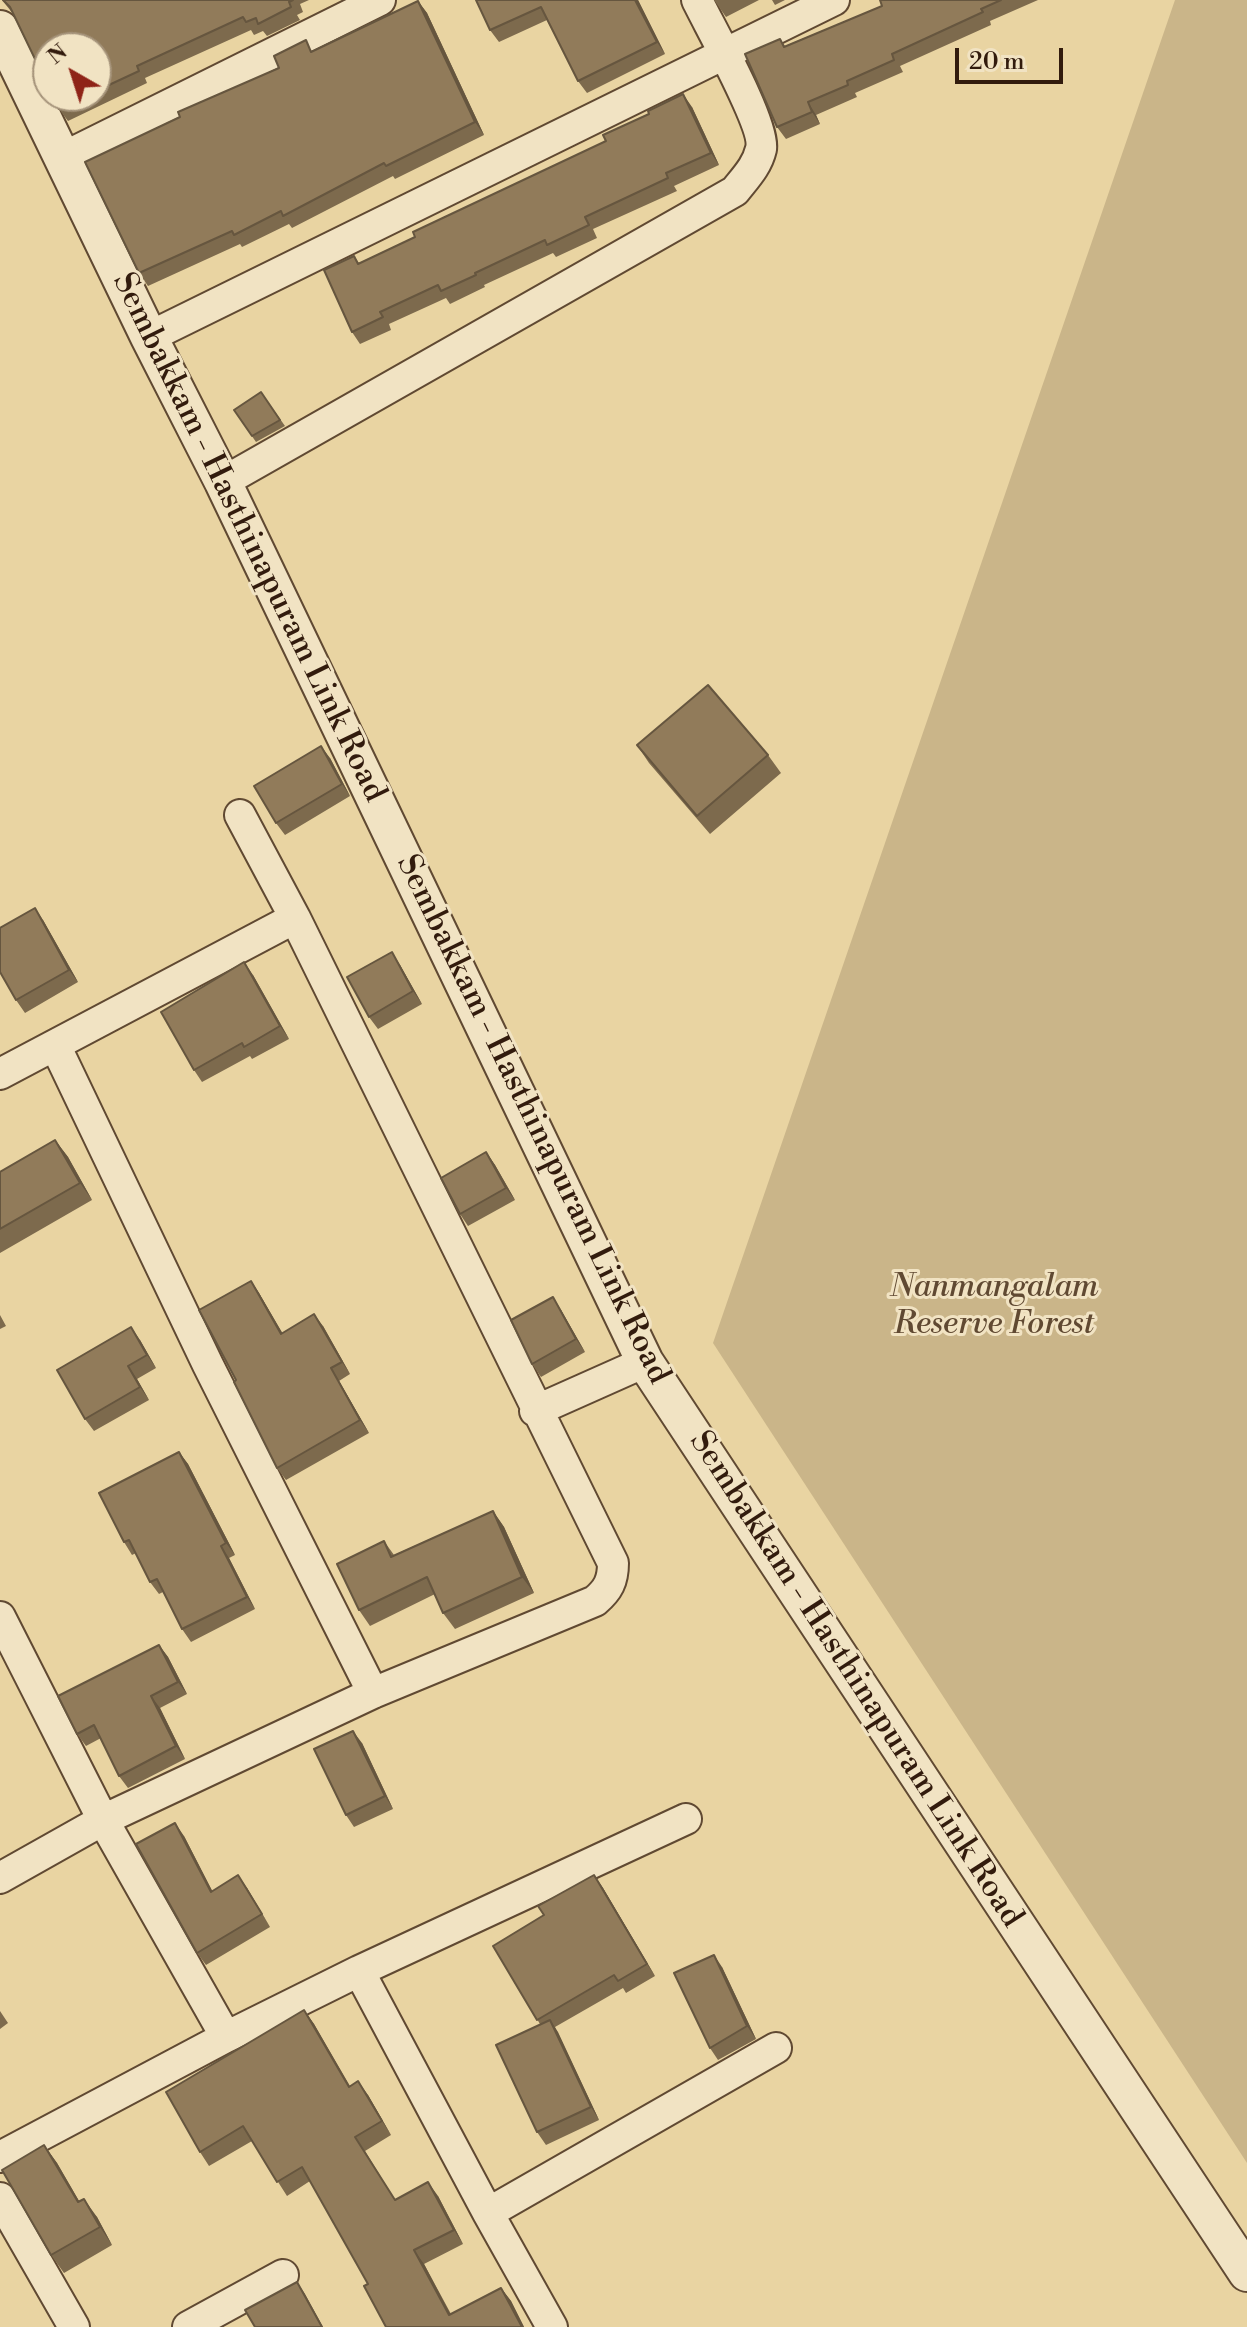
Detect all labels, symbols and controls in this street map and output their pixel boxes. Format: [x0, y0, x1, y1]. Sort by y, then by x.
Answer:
north arrow [32, 32, 112, 112]
scale bar [959, 32, 1067, 82]
text: N [43, 39, 73, 70]
text: 20 m [969, 47, 1025, 77]
street label: Sembakkam - Hasthinapuram Link Road [103, 267, 393, 809]
street label: Sembakkam - Hasthinapuram Link Road [387, 849, 677, 1391]
park label: Nanmangalam Reserve Forest [890, 1269, 1098, 1344]
street label: Sembakkam - Hasthinapuram Link Road [680, 1425, 1030, 1935]

